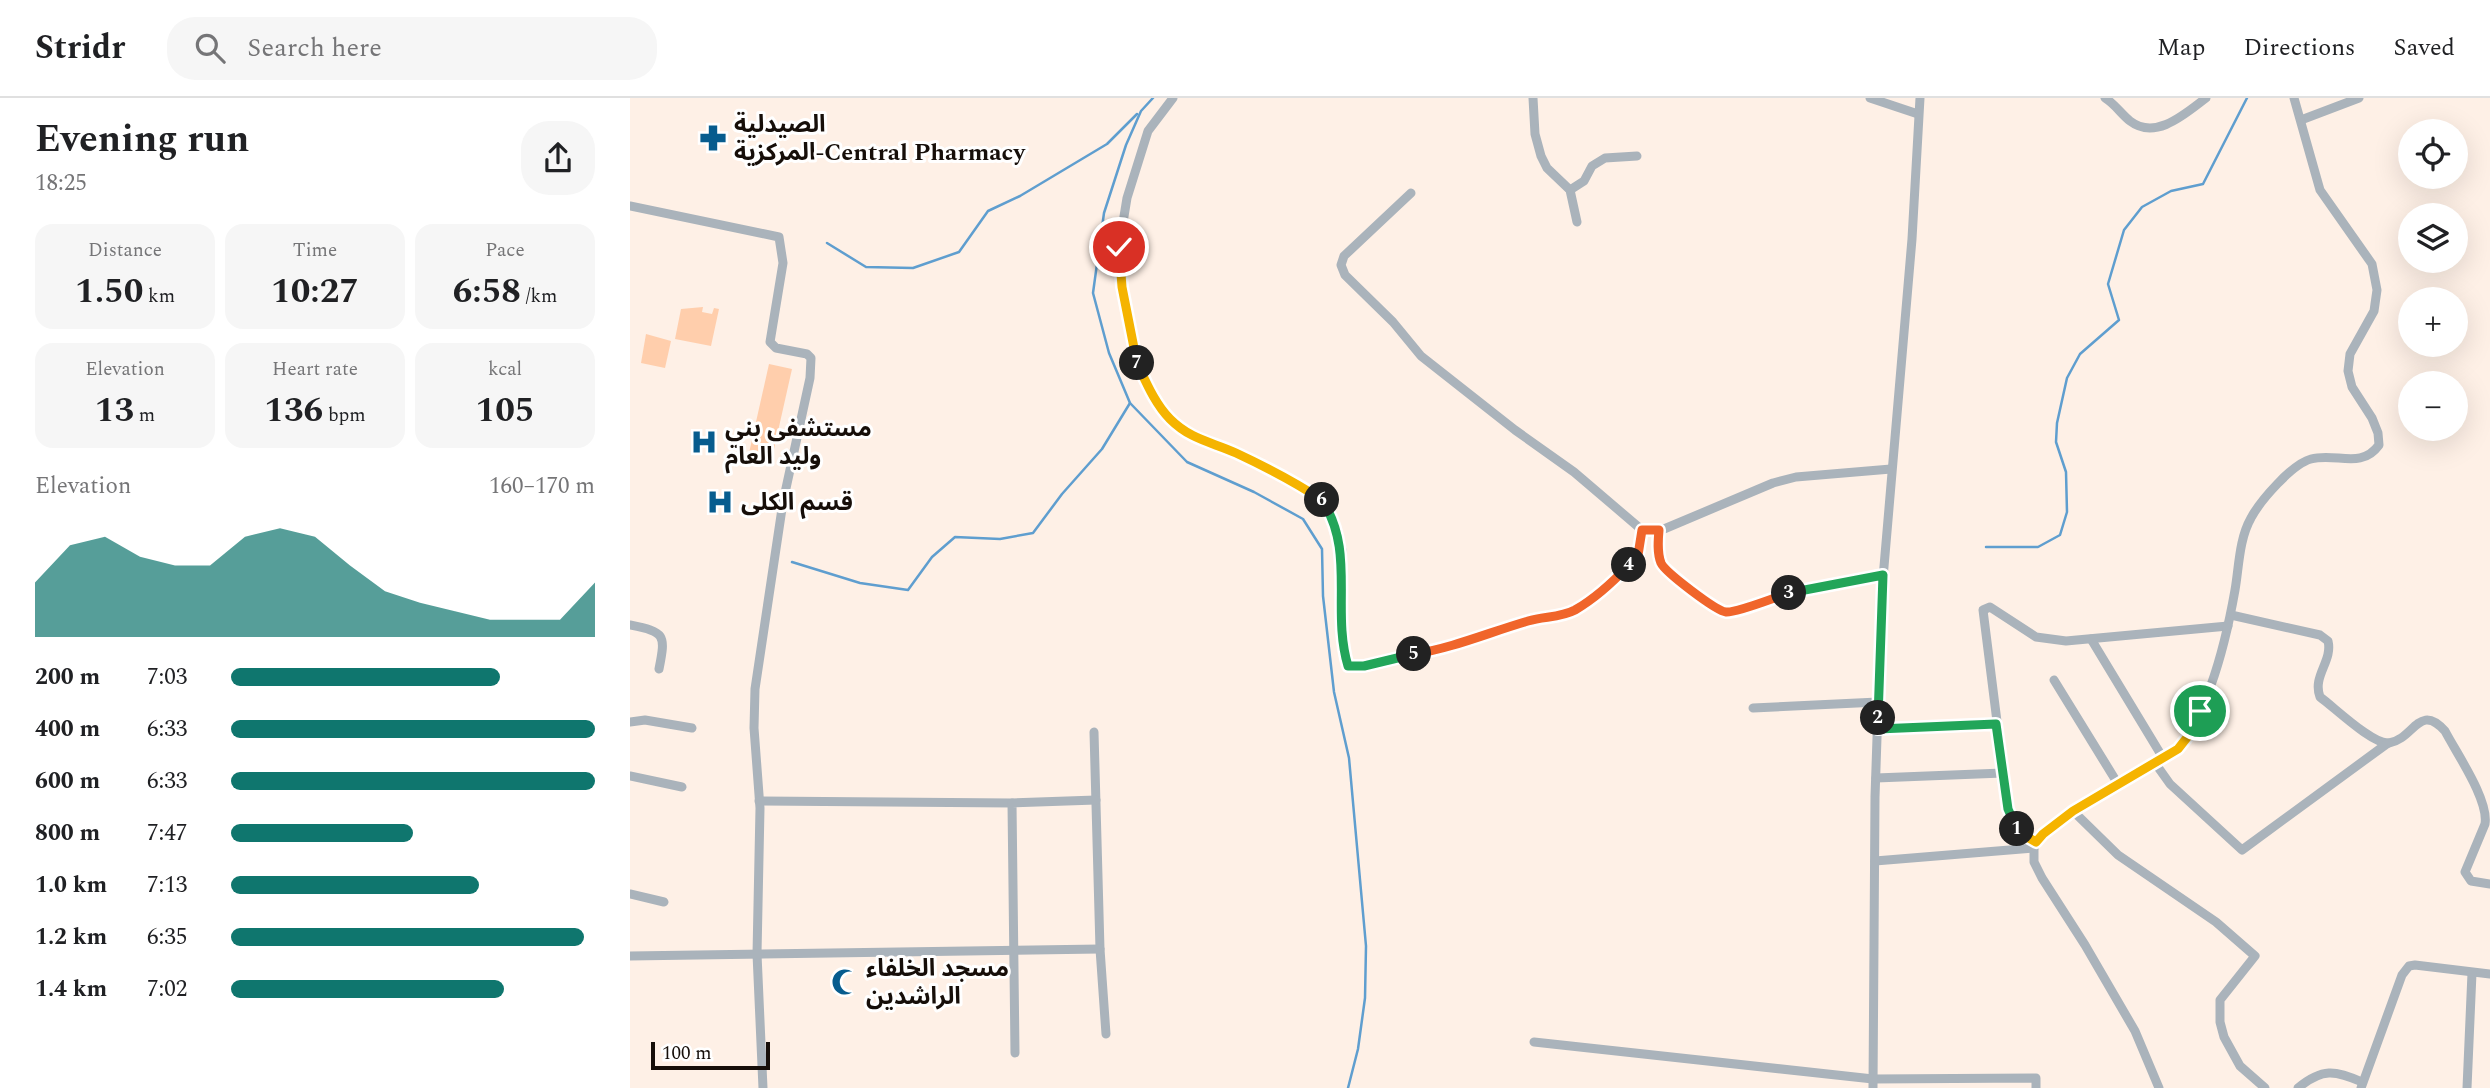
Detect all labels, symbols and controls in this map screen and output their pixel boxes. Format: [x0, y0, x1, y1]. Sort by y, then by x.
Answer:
search box [167, 17, 657, 80]
text: Stridr [35, 23, 125, 73]
text: Search here [247, 28, 382, 68]
icon: search [191, 29, 229, 67]
text: Map [2157, 30, 2205, 66]
text: Directions [2243, 30, 2355, 66]
text: Saved [2393, 30, 2455, 66]
place label: الصيدلية المركزية-Central Pharmacy [734, 107, 1026, 171]
text: Evening run [35, 111, 249, 169]
map controls [2398, 119, 2468, 441]
button: locate [2398, 119, 2468, 189]
button: share [521, 121, 595, 195]
pharmacy icon: الصيدلية المركزية-Central Pharmacy [698, 123, 728, 153]
text: 18:25 [35, 166, 87, 201]
button: layers [2398, 203, 2468, 273]
pin [1089, 217, 1149, 277]
icon: check [1100, 228, 1138, 266]
text: Distance [88, 236, 162, 265]
text: Time [293, 236, 337, 265]
text: Pace [485, 236, 525, 265]
text: 1.50 [75, 265, 143, 318]
text: 10:27 [271, 265, 359, 318]
text: 6:58 [453, 265, 521, 318]
text: km [143, 282, 175, 311]
text: /km [521, 282, 557, 311]
button: + [2398, 287, 2468, 357]
pin: 7 [1120, 345, 1154, 380]
text: 7 [1131, 348, 1142, 377]
text: Elevation [85, 355, 165, 384]
text: Heart rate [272, 355, 358, 384]
text: kcal [488, 355, 522, 384]
button: − [2398, 371, 2468, 441]
text: 13 [95, 384, 134, 437]
text: 136 [264, 384, 323, 437]
text: 105 [476, 384, 534, 437]
text: m [134, 401, 155, 430]
text: bpm [323, 401, 366, 430]
place label: مستشفى بني وليد العام [725, 411, 872, 475]
hospital icon: مستشفى بني وليد العام [689, 427, 719, 457]
text: Elevation [35, 469, 131, 504]
text: 160–170 m [489, 469, 595, 504]
pin: 6 [1304, 482, 1340, 518]
place label: قسم الكلى [741, 485, 853, 521]
text: 6 [1316, 485, 1327, 514]
hospital icon: قسم الكلى [705, 487, 735, 517]
pin: 4 [1612, 547, 1646, 582]
text: 4 [1623, 550, 1634, 579]
pin: 3 [1772, 575, 1806, 610]
text: 3 [1783, 578, 1794, 607]
pin: 5 [1396, 636, 1432, 672]
text: 5 [1408, 639, 1419, 668]
text: 200 m [35, 660, 100, 695]
text: 7:03 [147, 660, 187, 695]
pin [2170, 681, 2230, 741]
icon: arrive [2181, 692, 2219, 730]
pin: 2 [1860, 700, 1896, 736]
text: 2 [1872, 703, 1883, 732]
text: 400 m [35, 712, 100, 747]
text: 6:33 [147, 712, 187, 747]
text: 600 m [35, 764, 100, 799]
text: 6:33 [147, 764, 187, 799]
pin: 1 [2000, 812, 2034, 846]
text: 1 [2011, 814, 2022, 843]
text: 800 m [35, 816, 100, 851]
text: 7:47 [147, 816, 187, 851]
text: 1.0 km [35, 868, 107, 903]
text: 7:13 [147, 868, 187, 903]
text: 1.2 km [35, 920, 107, 955]
text: 6:35 [147, 920, 187, 955]
place label: مسجد الخلفاء الراشدين [866, 951, 1009, 1015]
mosque icon: مسجد الخلفاء الراشدين [830, 967, 860, 997]
text: 1.4 km [35, 972, 107, 1007]
text: 7:02 [147, 972, 187, 1007]
scale bar [651, 1039, 770, 1071]
text: 100 m [662, 1039, 712, 1068]

